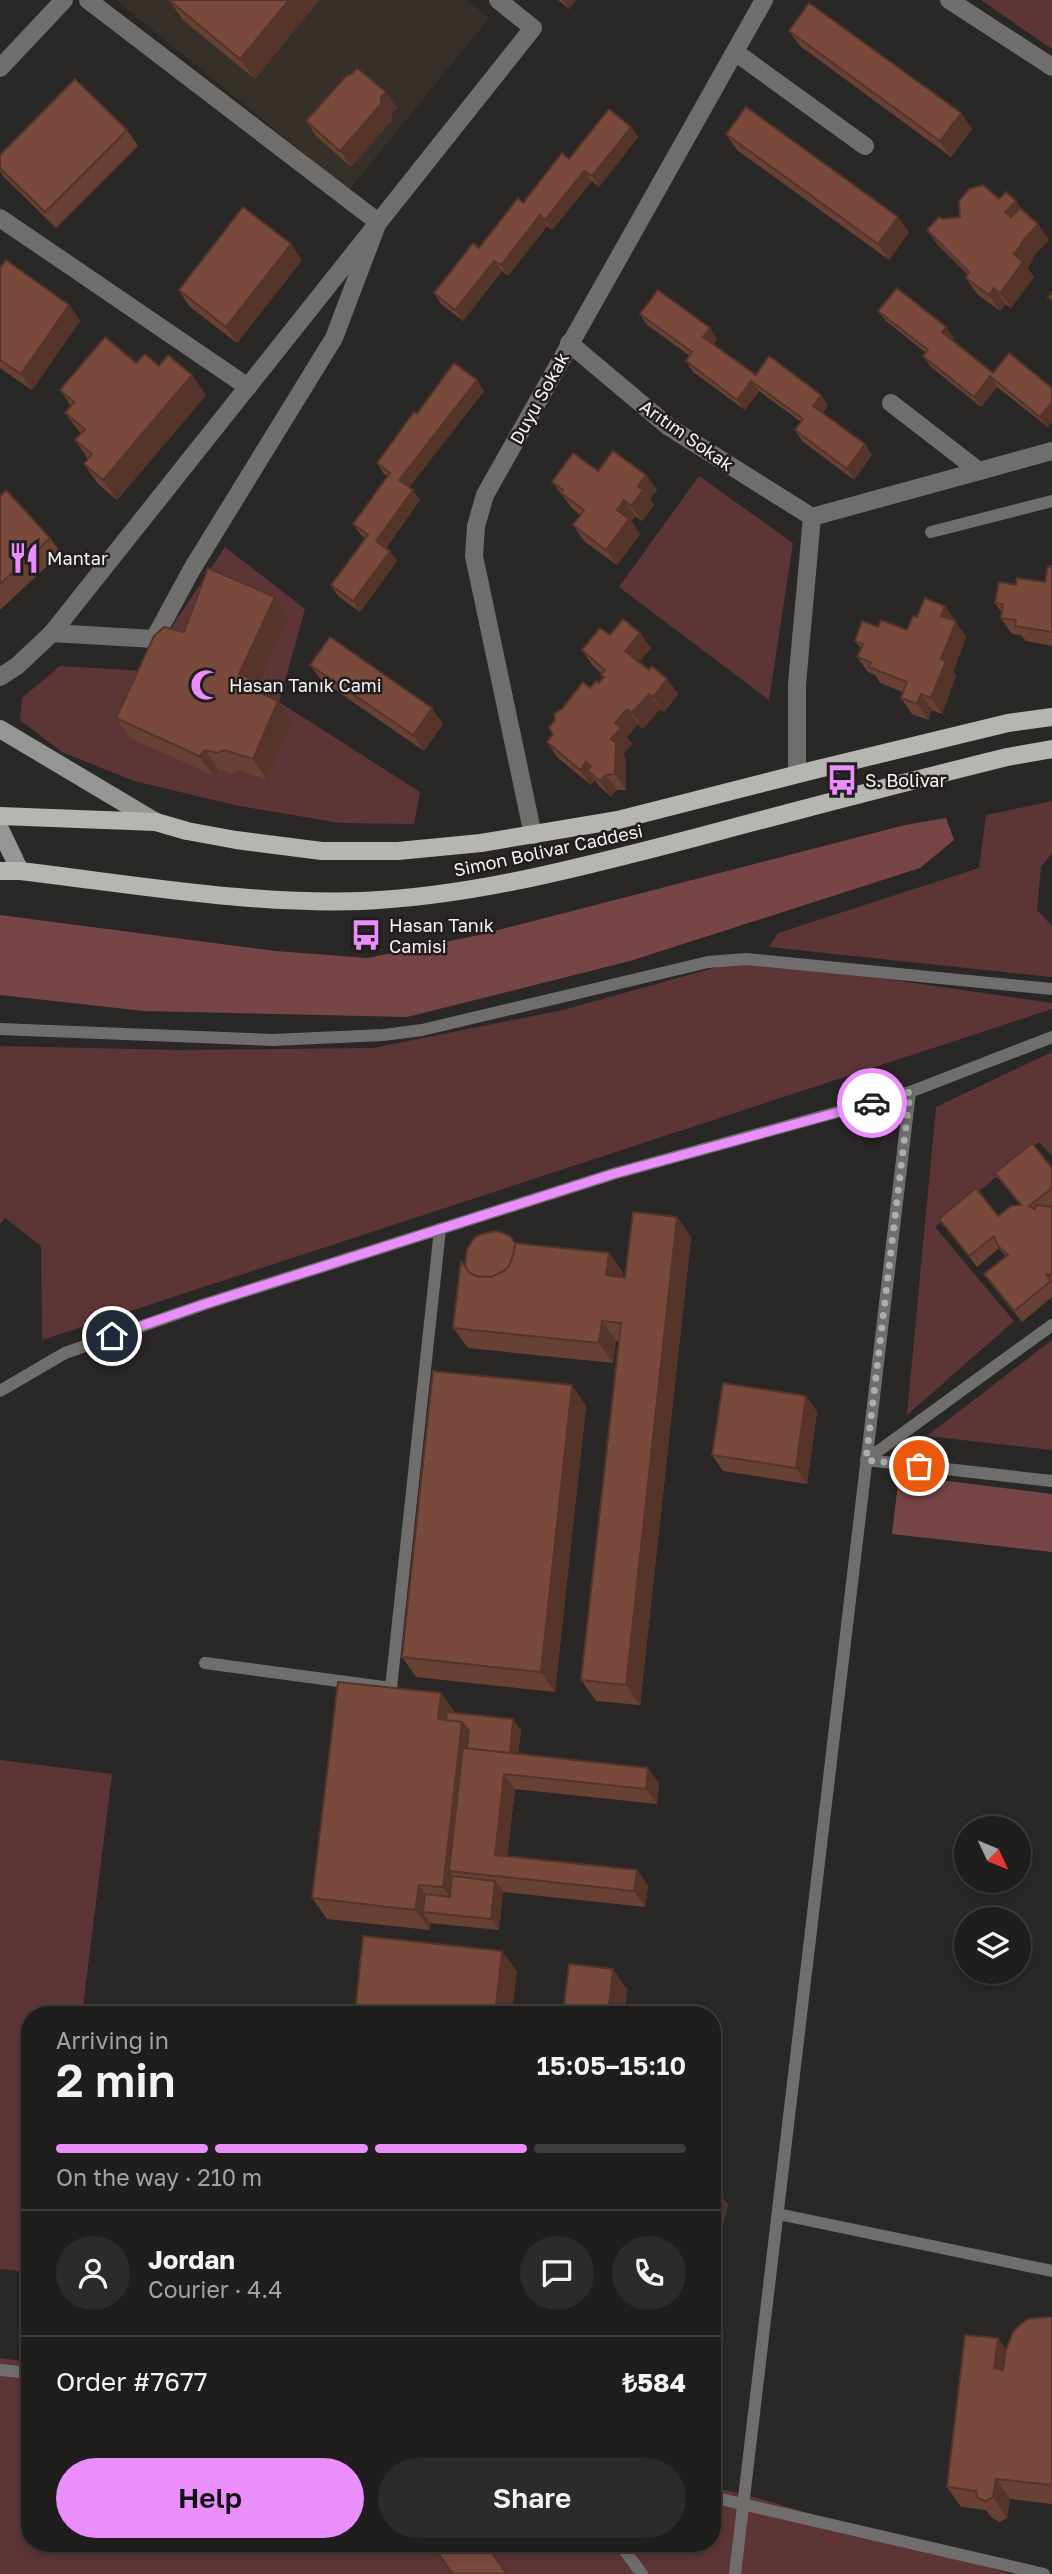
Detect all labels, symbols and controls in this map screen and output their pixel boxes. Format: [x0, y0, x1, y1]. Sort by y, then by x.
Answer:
street label: Duyu Sokak [505, 348, 573, 448]
street label: Arıtım Sokak [636, 395, 738, 475]
restaurant icon: Mantar [7, 541, 41, 575]
place label: Mantar [47, 547, 108, 569]
mosque icon: Hasan Tanık Cami [189, 668, 223, 702]
place label: Hasan Tanık Cami [229, 674, 382, 696]
bus stop icon: S. Bolivar [825, 763, 859, 797]
place label: S. Bolivar [865, 769, 946, 791]
street label: Simon Bolivar Caddesi [451, 819, 645, 881]
place label: Hasan Tanık Camisi [389, 914, 494, 957]
bus stop icon: Hasan Tanık Camisi [349, 918, 383, 952]
courier [837, 1068, 907, 1138]
icon: car [853, 1084, 891, 1122]
pin [82, 1306, 142, 1366]
icon: home [93, 1317, 131, 1355]
pin [889, 1436, 949, 1496]
icon: bag [900, 1447, 938, 1485]
north arrow [954, 1816, 1031, 1894]
map controls [954, 1816, 1031, 1984]
button: layers [954, 1907, 1031, 1984]
text: Arriving in [56, 2026, 169, 2054]
text: 15:05–15:10 [537, 2050, 686, 2081]
text: 2 min [56, 2052, 176, 2107]
text: On the way · 210 m [56, 2163, 262, 2191]
button: person [56, 2236, 130, 2310]
button: chat [520, 2236, 594, 2310]
button: phone [612, 2236, 686, 2310]
text: Jordan [148, 2244, 235, 2275]
text: Courier · 4.4 [148, 2275, 282, 2303]
text: Order #7677 [56, 2366, 208, 2397]
text: ₺584 [622, 2367, 686, 2398]
button: Help [56, 2458, 364, 2538]
button: Share [378, 2458, 686, 2538]

